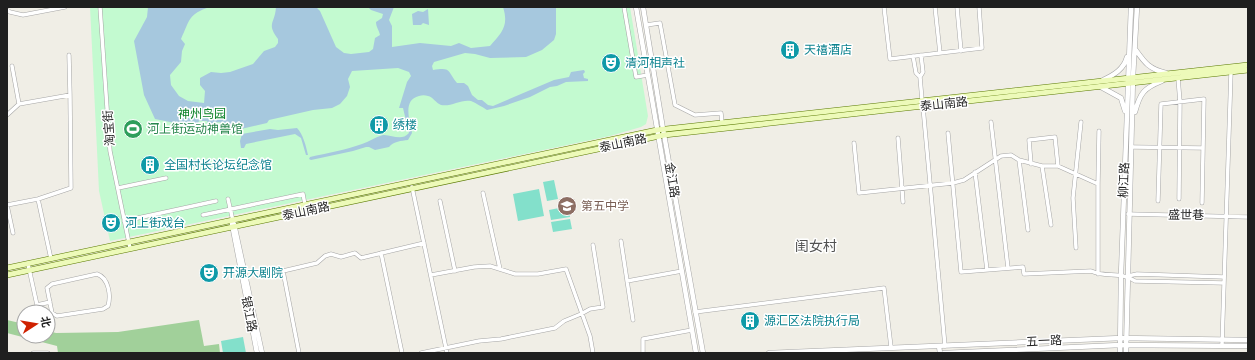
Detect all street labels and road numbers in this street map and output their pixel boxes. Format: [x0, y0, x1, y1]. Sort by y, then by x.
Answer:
street label: 泰山南路 [919, 95, 969, 113]
street label: 淘宝街 [101, 110, 117, 146]
street label: 泰山南路 [598, 131, 648, 155]
street label: 金江路 [662, 161, 682, 199]
street label: 柳江路 [1116, 162, 1132, 198]
street label: 泰山南路 [281, 199, 331, 223]
street label: 盛世巷 [1168, 208, 1204, 222]
street label: 银江路 [239, 295, 259, 333]
street label: 五一路 [1026, 333, 1062, 349]

